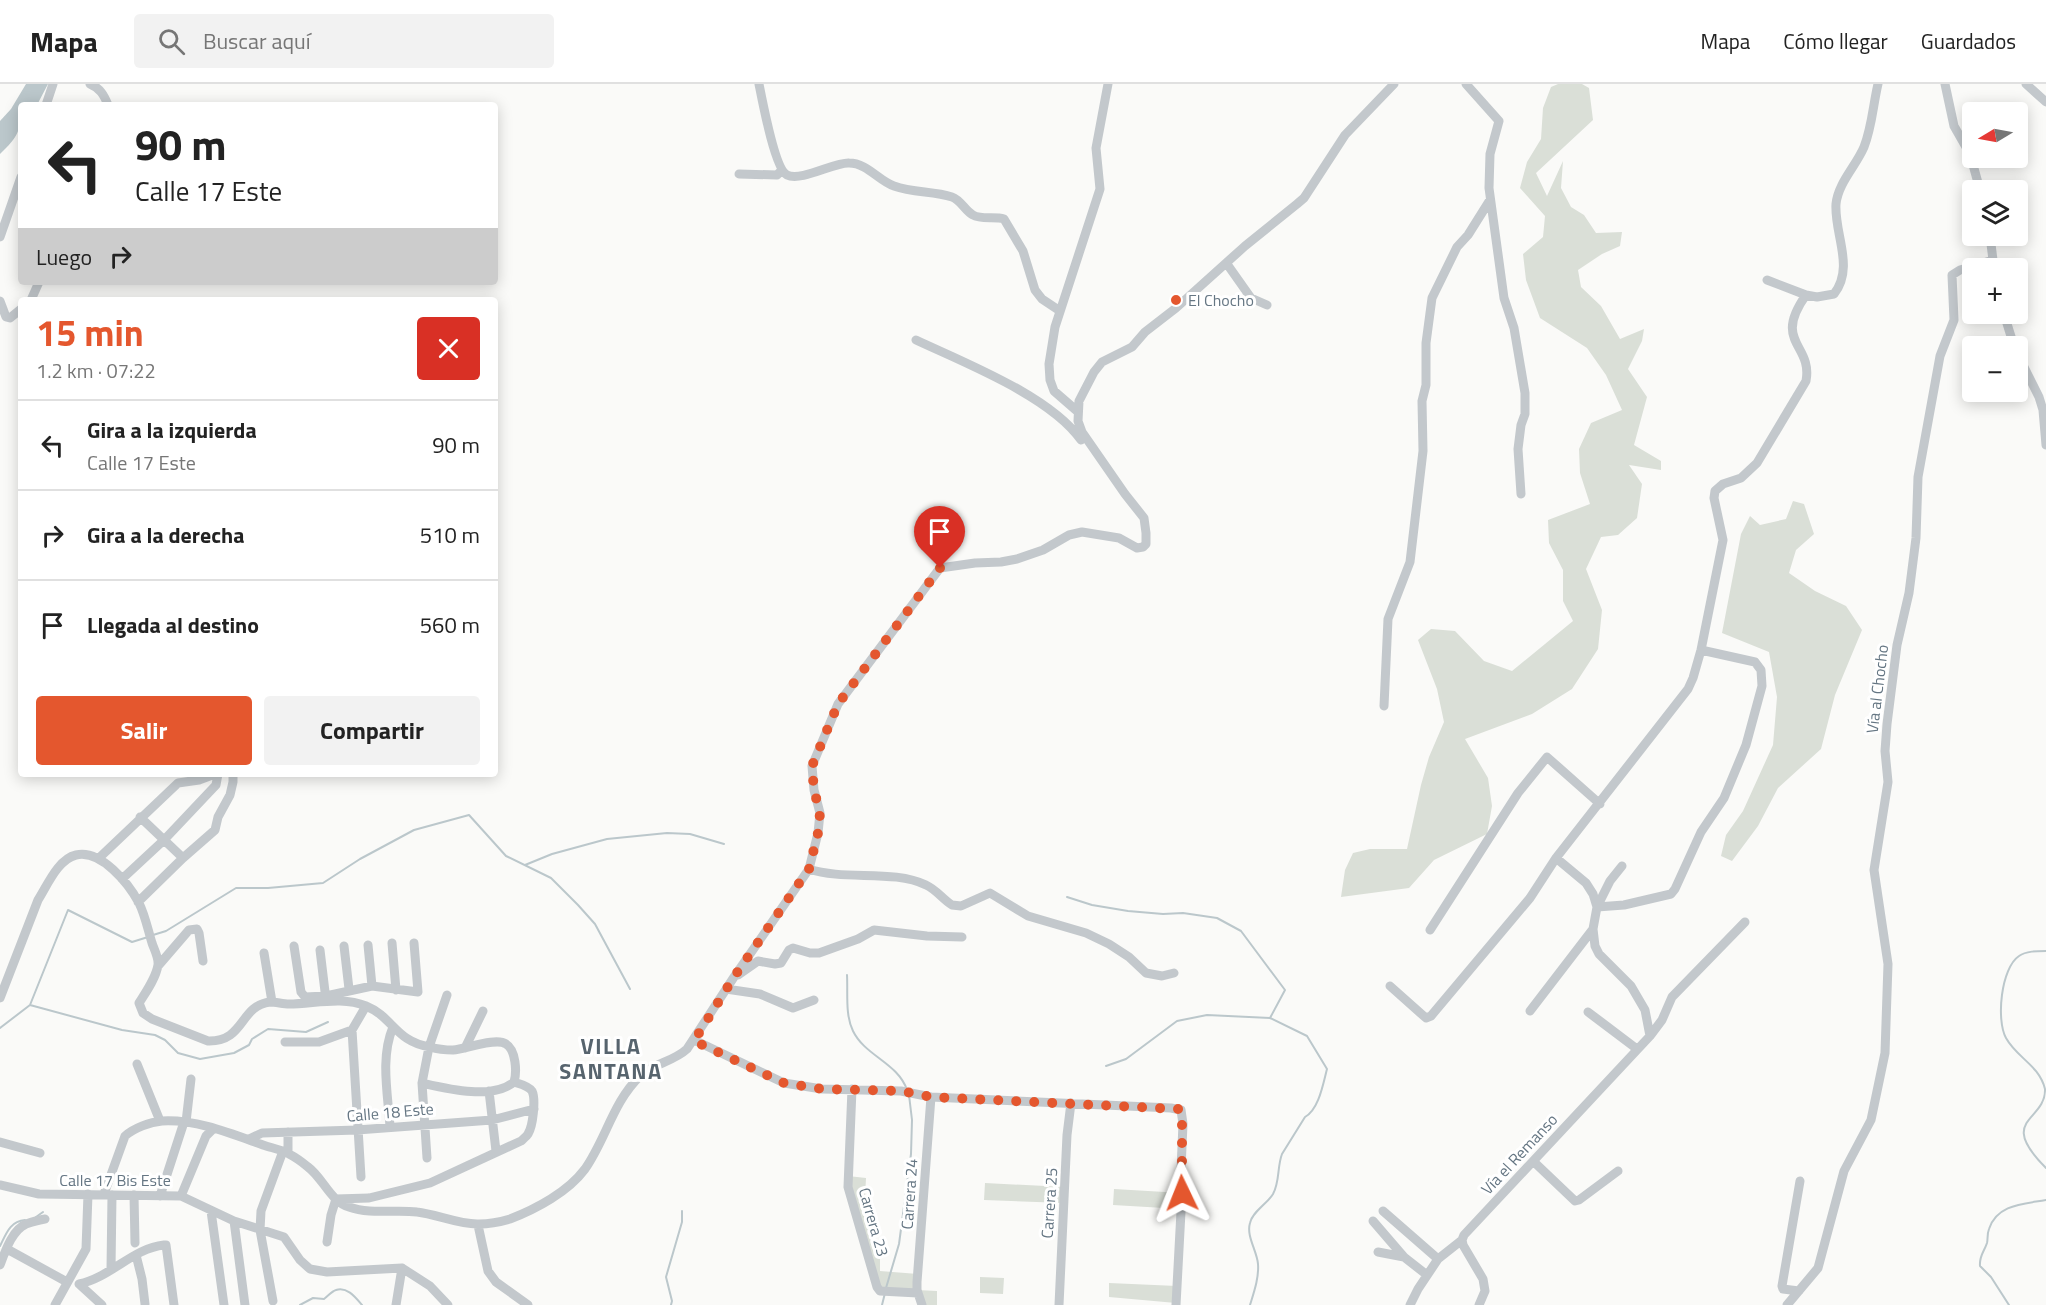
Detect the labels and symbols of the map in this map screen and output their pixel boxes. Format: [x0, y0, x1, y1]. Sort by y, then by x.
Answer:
north arrow [1962, 102, 2028, 168]
place label: El Chocho [1188, 288, 1254, 312]
marker: El Chocho [1169, 293, 1183, 307]
pin [914, 506, 965, 568]
street label: Vía al Chocho [1860, 643, 1894, 735]
district label: VILLA SANTANA [559, 1029, 663, 1088]
street label: Calle 18 Este [346, 1096, 434, 1128]
street label: Vía el Remanso [1475, 1108, 1563, 1200]
street label: Carrera 24 [895, 1158, 923, 1230]
position arrow [1150, 1161, 1214, 1225]
street label: Carrera 25 [1035, 1167, 1063, 1239]
street label: Calle 17 Bis Este [59, 1168, 171, 1192]
street label: Carrera 23 [853, 1185, 895, 1259]

